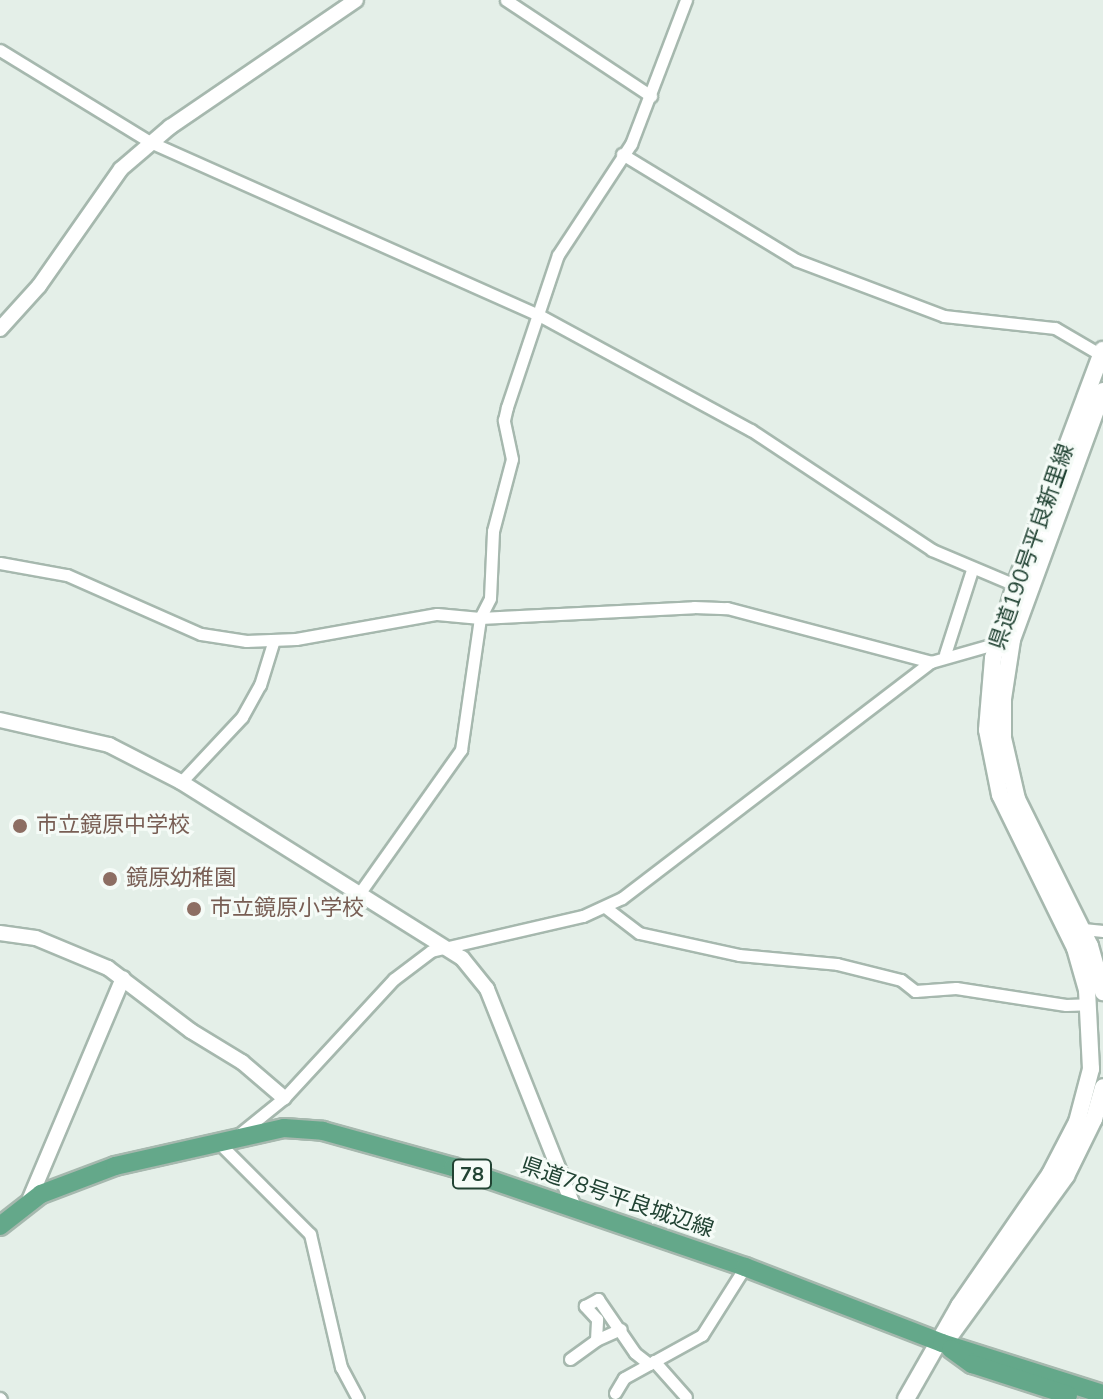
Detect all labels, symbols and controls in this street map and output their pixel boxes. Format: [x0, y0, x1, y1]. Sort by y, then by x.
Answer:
street label: 県道190号平良新里線 [984, 441, 1080, 653]
place label: 市立鏡原中学校 [36, 813, 190, 839]
marker: 市立鏡原中学校 [11, 817, 29, 835]
place label: 鏡原幼稚園 [126, 866, 236, 892]
marker: 鏡原幼稚園 [101, 870, 119, 888]
place label: 市立鏡原小学校 [210, 896, 364, 922]
marker: 市立鏡原小学校 [185, 900, 203, 918]
street label: 県道78号平良城辺線 [517, 1153, 717, 1243]
road number: 78 [452, 1158, 492, 1190]

